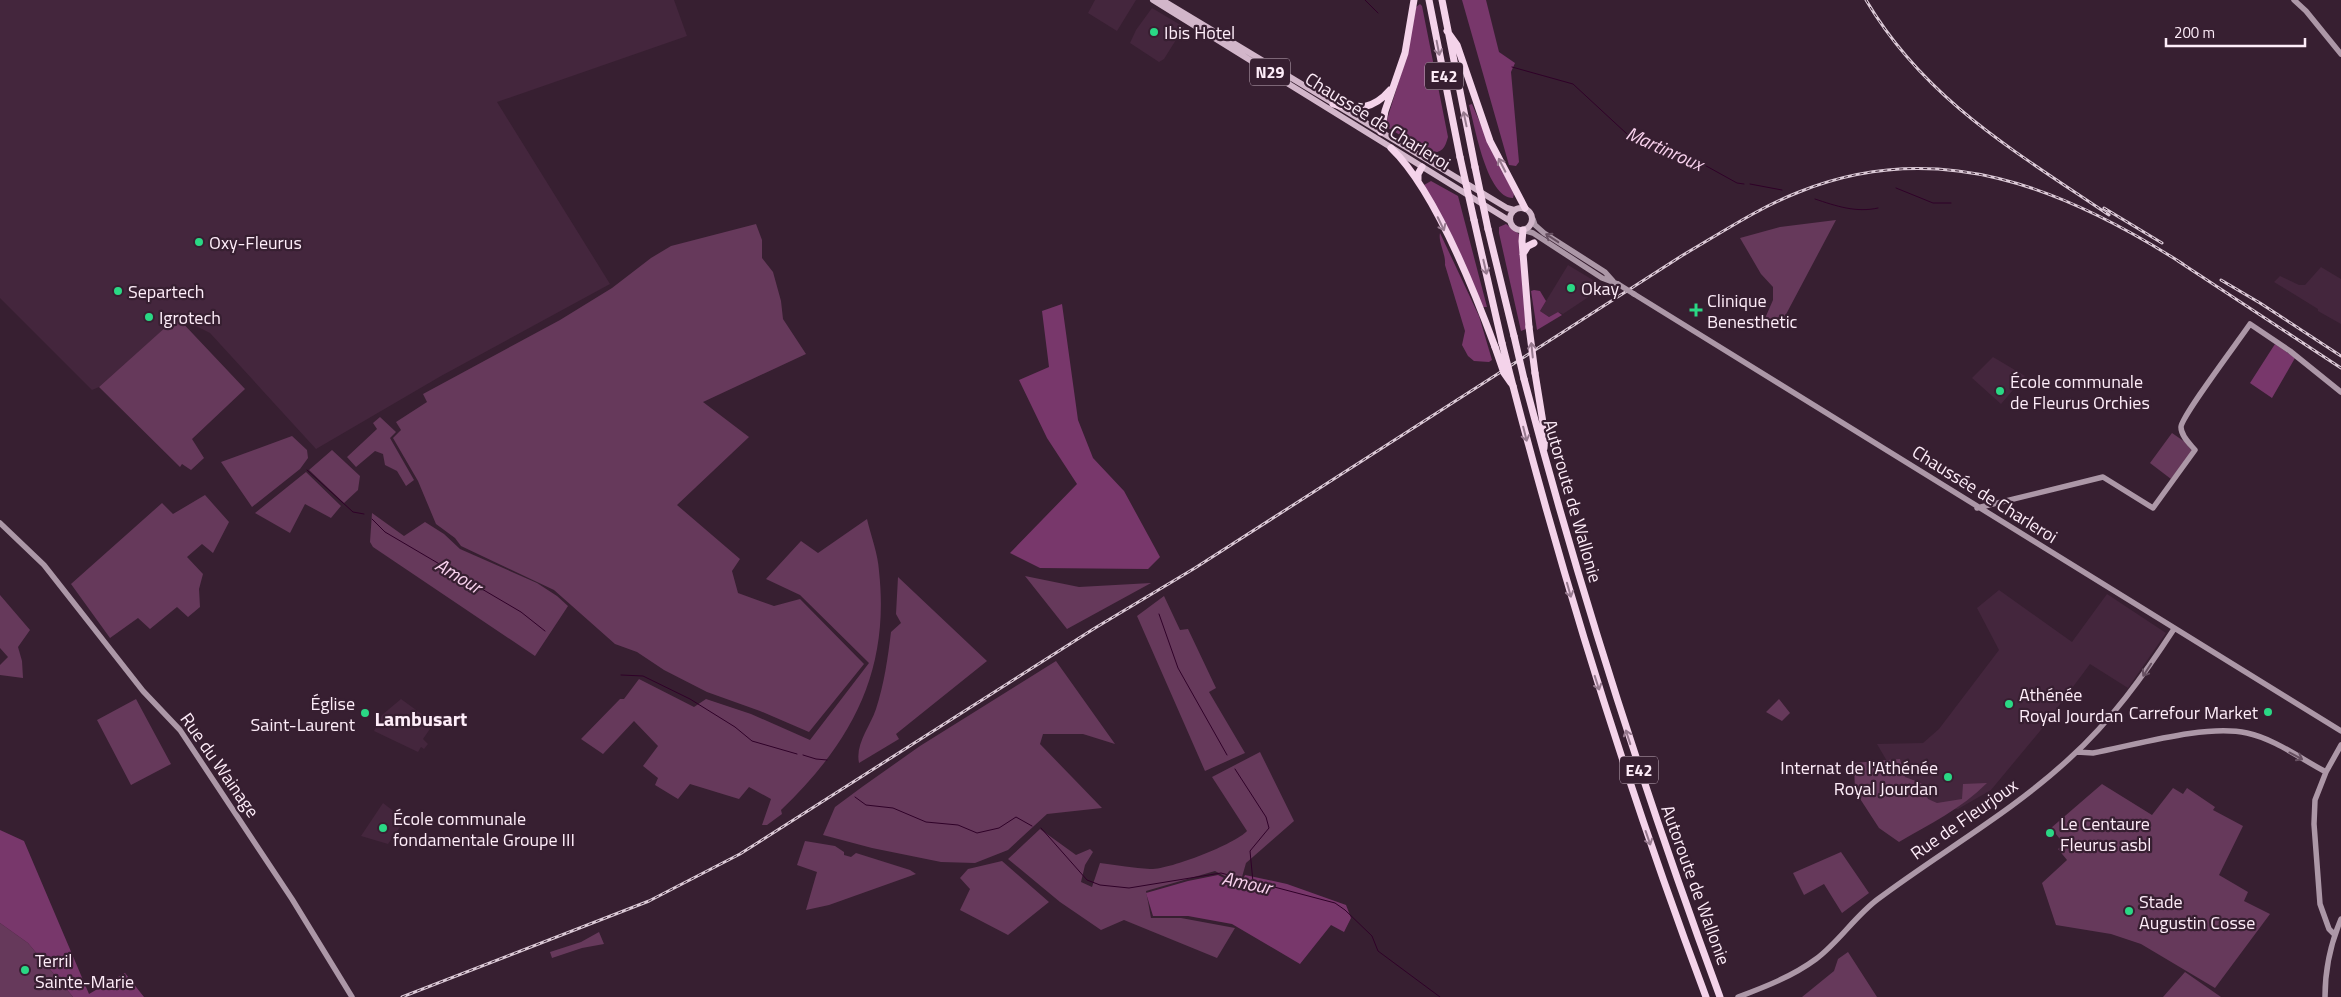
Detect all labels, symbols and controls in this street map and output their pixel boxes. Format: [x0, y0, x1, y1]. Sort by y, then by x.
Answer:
scale bar [2166, 15, 2305, 47]
place label: Ibis Hotel [1164, 19, 1235, 46]
text: 200 m [2174, 21, 2215, 44]
marker: Ibis Hotel [1148, 26, 1160, 38]
one-way arrow [1434, 40, 1444, 56]
road number: N29 [1250, 58, 1290, 86]
road number: E42 [1425, 62, 1463, 90]
street label: Chaussée de Charleroi [1300, 65, 1456, 177]
one-way arrow [1460, 111, 1470, 127]
water label: Martinroux [1622, 118, 1710, 179]
one-way arrow [1497, 158, 1507, 173]
one-way arrow [1437, 216, 1446, 231]
place label: Oxy-Fleurus [209, 229, 302, 256]
one-way arrow [1546, 233, 1560, 243]
marker: Oxy-Fleurus [193, 236, 205, 248]
one-way arrow [1481, 259, 1490, 275]
place label: Okay [1581, 275, 1619, 302]
place label: Separtech [128, 278, 205, 305]
marker: Okay [1565, 282, 1577, 294]
marker: Separtech [112, 285, 124, 297]
place label: Clinique Benesthetic [1707, 287, 1798, 335]
marker: Clinique Benesthetic [1689, 303, 1703, 317]
place label: Igrotech [159, 304, 221, 331]
marker: Igrotech [143, 311, 155, 323]
one-way arrow [1527, 342, 1537, 358]
place label: École communale de Fleurus Orchies [2010, 368, 2150, 416]
marker: École communale de Fleurus Orchies [1994, 385, 2006, 397]
street label: Autoroute de Wallonie [1537, 416, 1609, 586]
one-way arrow [1521, 425, 1531, 441]
street label: Chaussée de Charleroi [1907, 438, 2063, 550]
water label: Amour [430, 550, 490, 601]
one-way arrow [1565, 582, 1575, 598]
one-way arrow [2142, 662, 2152, 676]
one-way arrow [1593, 675, 1603, 691]
place label: Athénée Royal Jourdan [2019, 681, 2123, 729]
place label: Église Saint-Laurent [251, 690, 356, 738]
marker: Athénée Royal Jourdan [2003, 698, 2015, 710]
place label: Carrefour Market [2129, 699, 2259, 726]
district label: Lambusart [375, 703, 467, 734]
marker: Carrefour Market [2262, 706, 2274, 718]
street label: Rue du Wainage [174, 707, 266, 823]
marker: Église Saint-Laurent [359, 707, 371, 719]
one-way arrow [1622, 729, 1632, 745]
one-way arrow [2288, 751, 2303, 761]
place label: Internat de l'Athénée Royal Jourdan [1780, 754, 1938, 802]
road number: E42 [1620, 756, 1658, 784]
marker: Internat de l'Athénée Royal Jourdan [1942, 771, 1954, 783]
street label: Rue de Fleurjoux [1905, 772, 2023, 866]
street label: Autoroute de Wallonie [1655, 801, 1737, 969]
place label: École communale fondamentale Groupe III [393, 805, 575, 853]
place label: Le Centaure Fleurus asbl [2060, 810, 2151, 858]
marker: École communale fondamentale Groupe III [377, 822, 389, 834]
marker: Le Centaure Fleurus asbl [2044, 827, 2056, 839]
one-way arrow [1644, 829, 1654, 845]
water label: Amour [1219, 863, 1276, 902]
place label: Stade Augustin Cosse [2139, 888, 2255, 936]
marker: Stade Augustin Cosse [2123, 905, 2135, 917]
place label: Terril Sainte-Marie [35, 947, 134, 995]
marker: Terril Sainte-Marie [19, 964, 31, 976]

